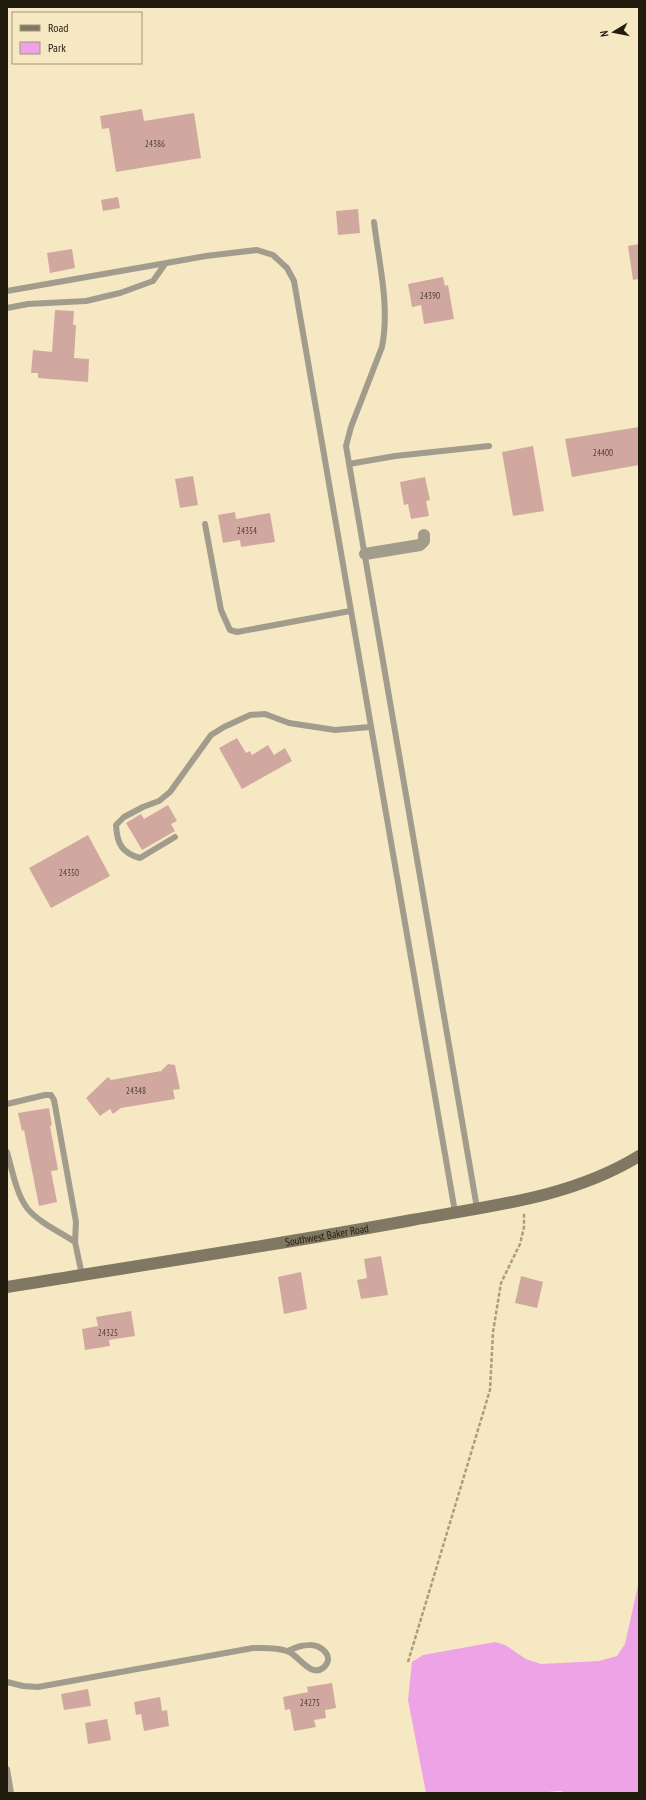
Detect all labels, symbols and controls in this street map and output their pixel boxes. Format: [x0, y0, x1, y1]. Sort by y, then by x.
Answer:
legend [12, 12, 142, 64]
north arrow [594, 12, 634, 52]
text: Road [48, 20, 68, 35]
text: N [597, 30, 612, 38]
text: Park [48, 40, 66, 55]
house number: 24386 [145, 138, 165, 149]
house number: 24390 [420, 290, 440, 301]
house number: 24400 [593, 447, 613, 458]
house number: 24354 [237, 525, 257, 536]
house number: 24350 [59, 867, 79, 878]
house number: 24348 [126, 1085, 146, 1096]
street label: Southwest Baker Road [284, 1221, 370, 1249]
house number: 24325 [98, 1327, 118, 1338]
house number: 24275 [300, 1697, 320, 1708]

